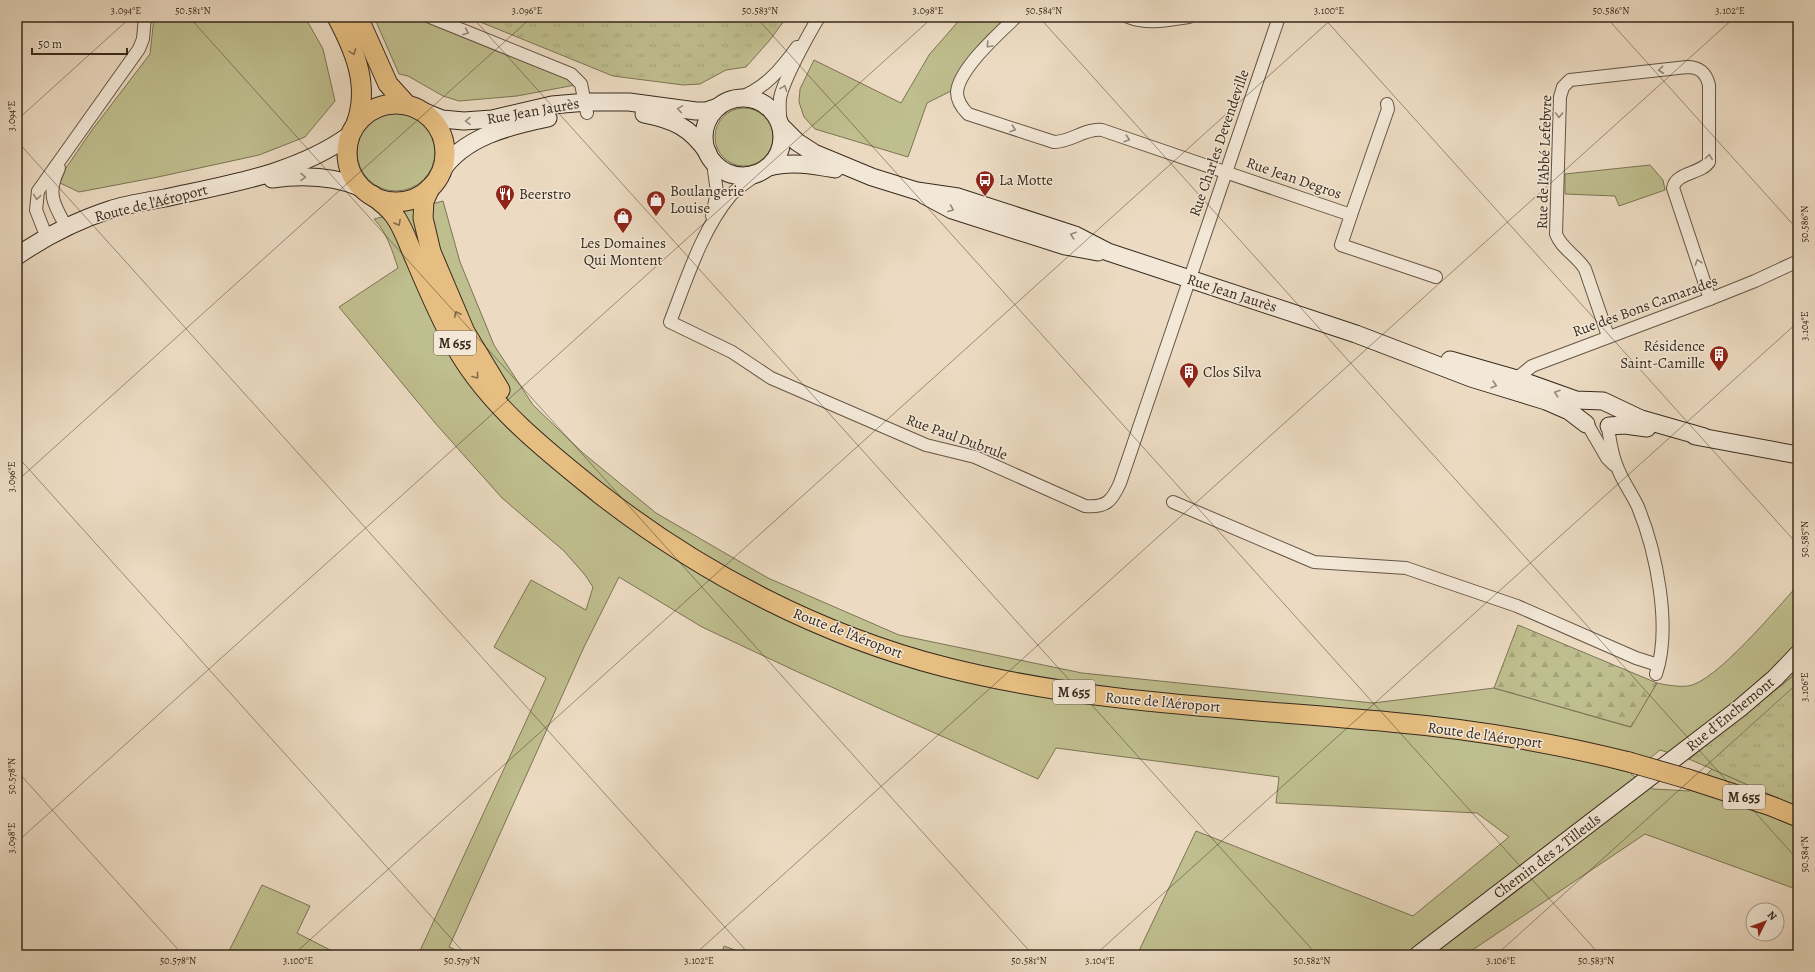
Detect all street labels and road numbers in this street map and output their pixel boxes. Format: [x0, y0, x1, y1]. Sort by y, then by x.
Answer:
street label: Rue Charles Devendeville [1184, 66, 1254, 219]
street label: Rue Jean Jaurès [485, 93, 581, 129]
street label: Rue de l'Abbé Lefebvre [1532, 94, 1556, 230]
street label: Rue Jean Degros [1244, 152, 1344, 204]
street label: Route de l'Aéroport [92, 179, 210, 227]
street label: Rue Jean Jaurès [1184, 269, 1280, 317]
street label: Rue des Bons Camarades [1570, 270, 1720, 342]
road number: M 655 [434, 331, 476, 355]
street label: Rue Paul Dubrule [903, 409, 1011, 465]
street label: Route de l'Aéroport [790, 603, 906, 663]
street label: Rue d'Enchemont [1682, 672, 1778, 756]
road number: M 655 [1053, 680, 1095, 704]
street label: Route de l'Aéroport [1104, 687, 1222, 717]
street label: Route de l'Aéroport [1426, 717, 1544, 753]
road number: M 655 [1723, 785, 1765, 809]
street label: Chemin des 2 Tilleuls [1489, 809, 1605, 903]

